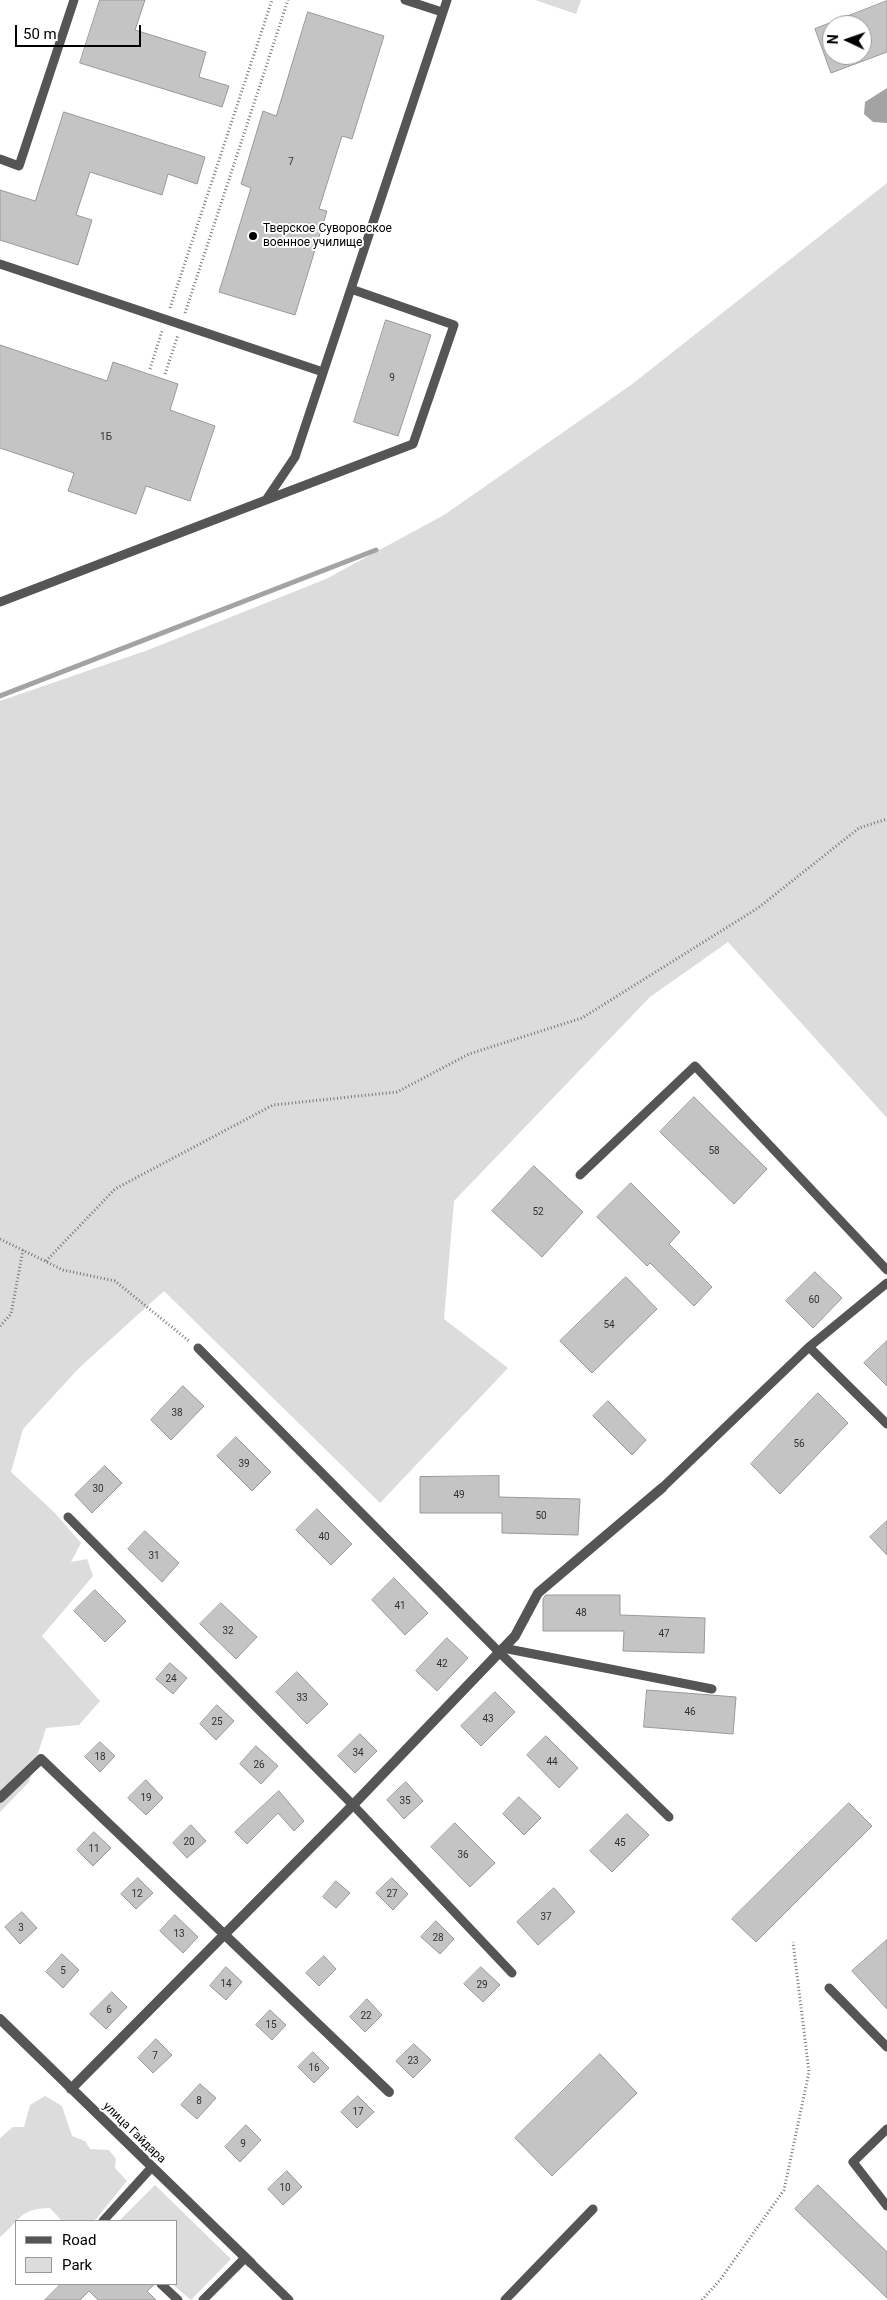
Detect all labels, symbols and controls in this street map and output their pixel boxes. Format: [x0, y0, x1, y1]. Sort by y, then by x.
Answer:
scale bar [18, 15, 144, 47]
north arrow [822, 15, 872, 65]
text: 50 m [23, 25, 57, 43]
text: N [825, 34, 841, 45]
house number: 7 [288, 156, 294, 168]
place label: Тверское Суворовское военное училище [263, 222, 392, 250]
marker: Тверское Суворовское военное училище [247, 230, 259, 242]
house number: 9 [389, 372, 395, 384]
house number: 1Б [100, 431, 112, 443]
house number: 58 [708, 1145, 720, 1157]
house number: 52 [532, 1206, 544, 1218]
house number: 60 [808, 1294, 820, 1306]
house number: 54 [603, 1319, 615, 1331]
house number: 38 [171, 1407, 183, 1419]
house number: 56 [793, 1438, 805, 1450]
house number: 39 [238, 1458, 250, 1470]
house number: 30 [92, 1483, 104, 1495]
house number: 49 [453, 1489, 465, 1501]
house number: 50 [535, 1510, 547, 1522]
house number: 40 [318, 1531, 330, 1543]
house number: 31 [148, 1550, 160, 1562]
house number: 41 [394, 1600, 406, 1612]
house number: 48 [575, 1607, 587, 1619]
house number: 32 [222, 1625, 234, 1637]
house number: 47 [658, 1628, 670, 1640]
house number: 42 [436, 1658, 448, 1670]
house number: 24 [165, 1673, 177, 1685]
house number: 33 [296, 1692, 308, 1704]
house number: 46 [684, 1706, 696, 1718]
house number: 43 [482, 1713, 494, 1725]
house number: 25 [211, 1716, 223, 1728]
house number: 34 [352, 1747, 364, 1759]
house number: 18 [94, 1751, 106, 1763]
house number: 44 [546, 1756, 558, 1768]
house number: 26 [253, 1759, 265, 1771]
house number: 19 [140, 1792, 152, 1804]
house number: 35 [399, 1795, 411, 1807]
house number: 20 [183, 1836, 195, 1848]
house number: 45 [614, 1837, 626, 1849]
house number: 11 [88, 1843, 100, 1855]
house number: 36 [457, 1849, 469, 1861]
house number: 12 [131, 1888, 143, 1900]
house number: 27 [386, 1888, 398, 1900]
house number: 37 [540, 1911, 552, 1923]
house number: 3 [18, 1922, 24, 1934]
house number: 13 [173, 1928, 185, 1940]
house number: 28 [432, 1932, 444, 1944]
house number: 5 [60, 1965, 66, 1977]
house number: 14 [220, 1978, 232, 1990]
house number: 29 [476, 1979, 488, 1991]
house number: 6 [106, 2004, 112, 2016]
house number: 22 [360, 2010, 372, 2022]
house number: 15 [265, 2019, 277, 2031]
house number: 7 [152, 2050, 158, 2062]
house number: 23 [407, 2055, 419, 2067]
house number: 16 [308, 2062, 320, 2074]
house number: 8 [196, 2095, 202, 2107]
street label: улица Гайдара [100, 2099, 168, 2167]
house number: 17 [352, 2106, 364, 2118]
house number: 9 [240, 2138, 246, 2150]
house number: 10 [279, 2182, 291, 2194]
legend [15, 2220, 178, 2285]
text: Road [62, 2231, 96, 2249]
text: Park [62, 2256, 92, 2274]

